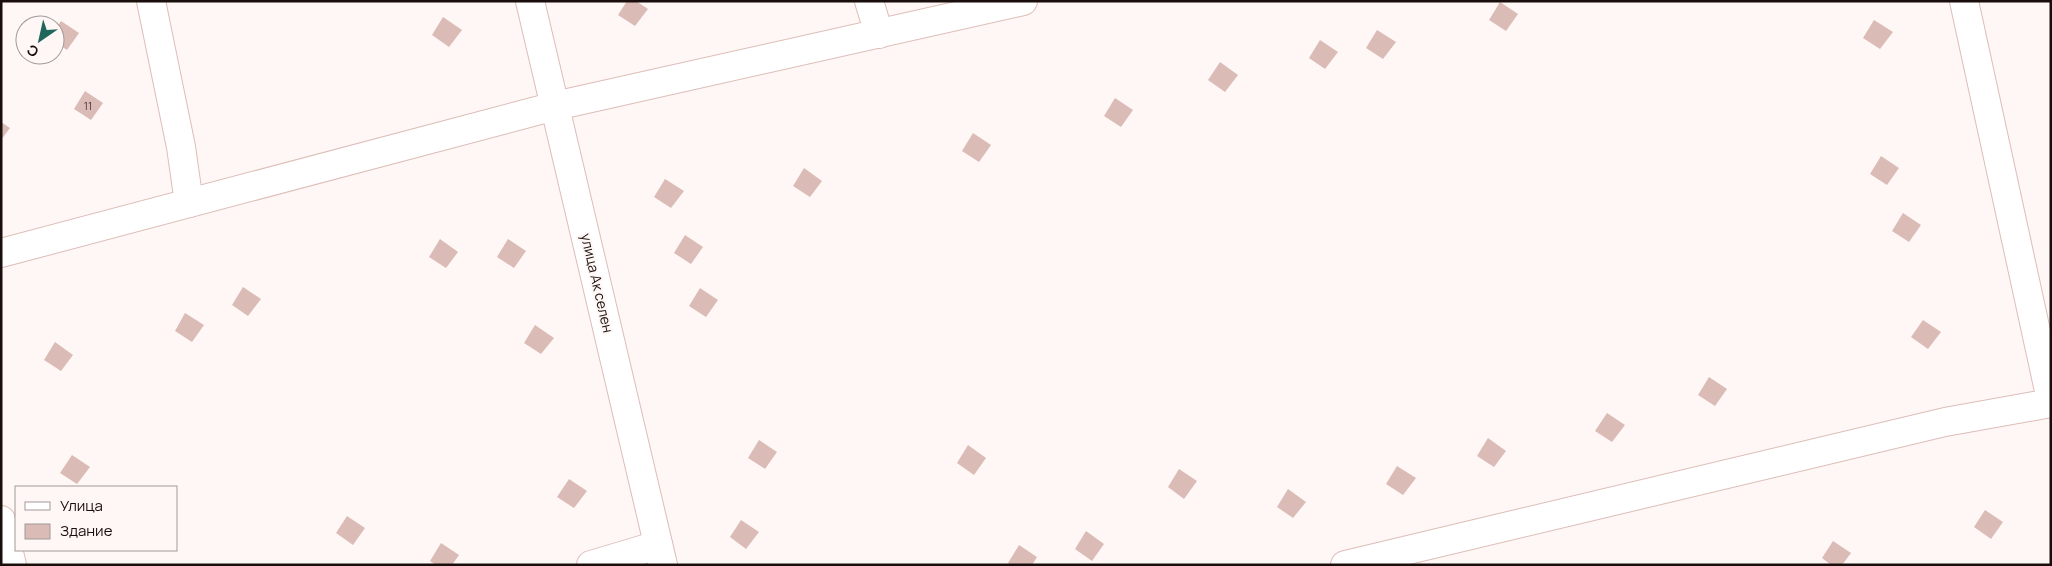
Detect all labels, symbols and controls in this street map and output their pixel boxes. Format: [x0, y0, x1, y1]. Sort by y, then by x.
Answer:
north arrow [15, 15, 65, 65]
text: С [23, 40, 42, 62]
house number: 11 [84, 98, 92, 113]
street label: улица Ак селен [577, 231, 618, 334]
legend [15, 486, 178, 551]
text: Улица [60, 495, 103, 516]
text: Здание [60, 520, 113, 541]

